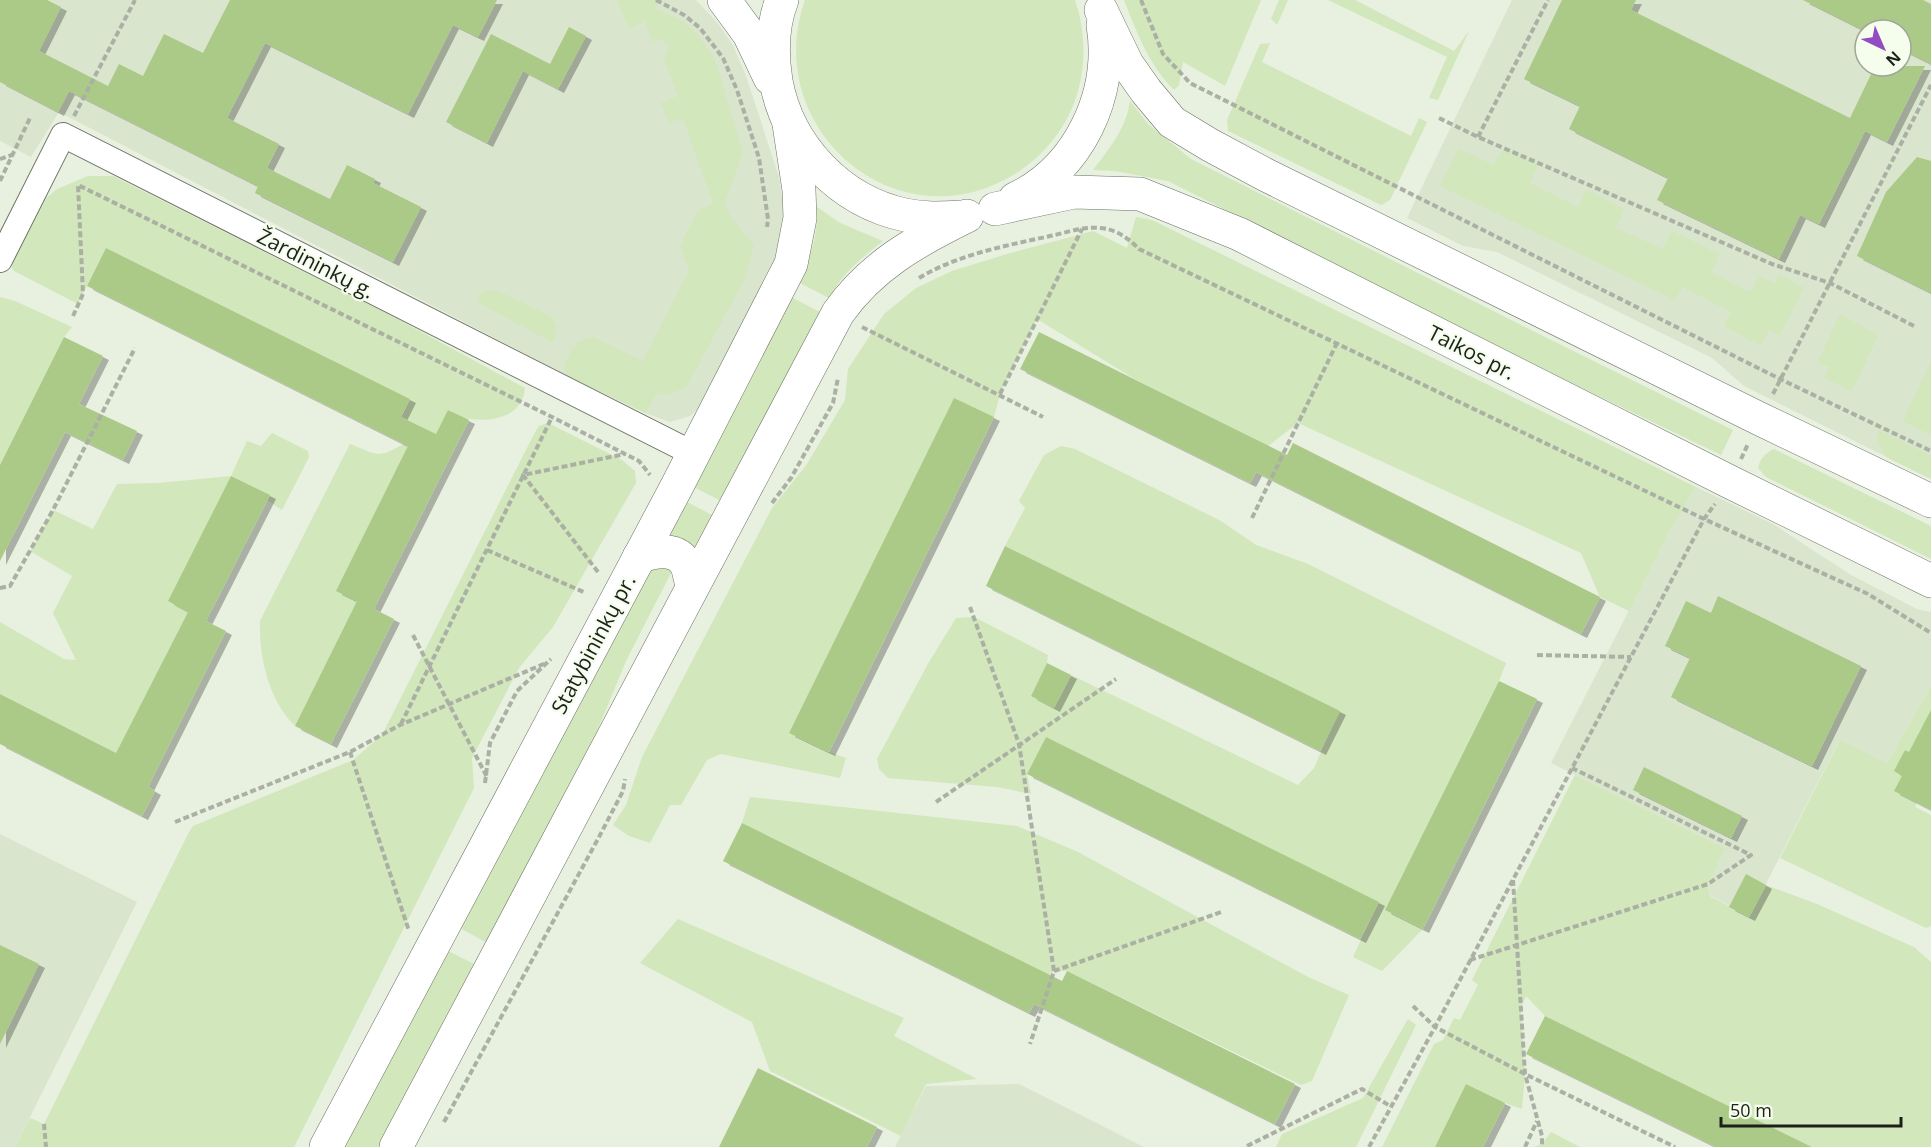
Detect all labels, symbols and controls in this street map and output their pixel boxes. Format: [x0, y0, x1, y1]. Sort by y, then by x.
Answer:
north arrow [1853, 18, 1913, 78]
text: N [1881, 46, 1906, 71]
street label: Žardininkų g. [253, 222, 379, 304]
street label: Taikos pr. [1423, 318, 1521, 386]
street label: Statybininkų pr. [544, 569, 642, 719]
scale bar [1721, 1090, 1901, 1128]
text: 50 m [1730, 1098, 1772, 1122]

